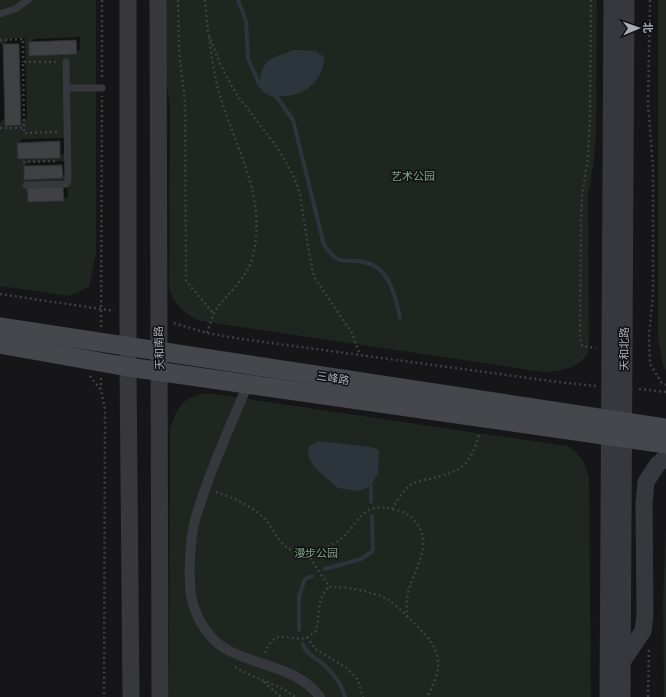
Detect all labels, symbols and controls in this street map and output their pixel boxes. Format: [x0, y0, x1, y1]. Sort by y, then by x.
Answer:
north arrow [618, 8, 658, 48]
text: 北 [641, 22, 654, 33]
park label: 艺术公园 [391, 170, 435, 183]
street label: 天和南路 [152, 326, 167, 370]
street label: 天和北路 [618, 327, 631, 371]
street label: 三峰路 [316, 369, 350, 387]
park label: 漫步公园 [294, 547, 338, 560]

